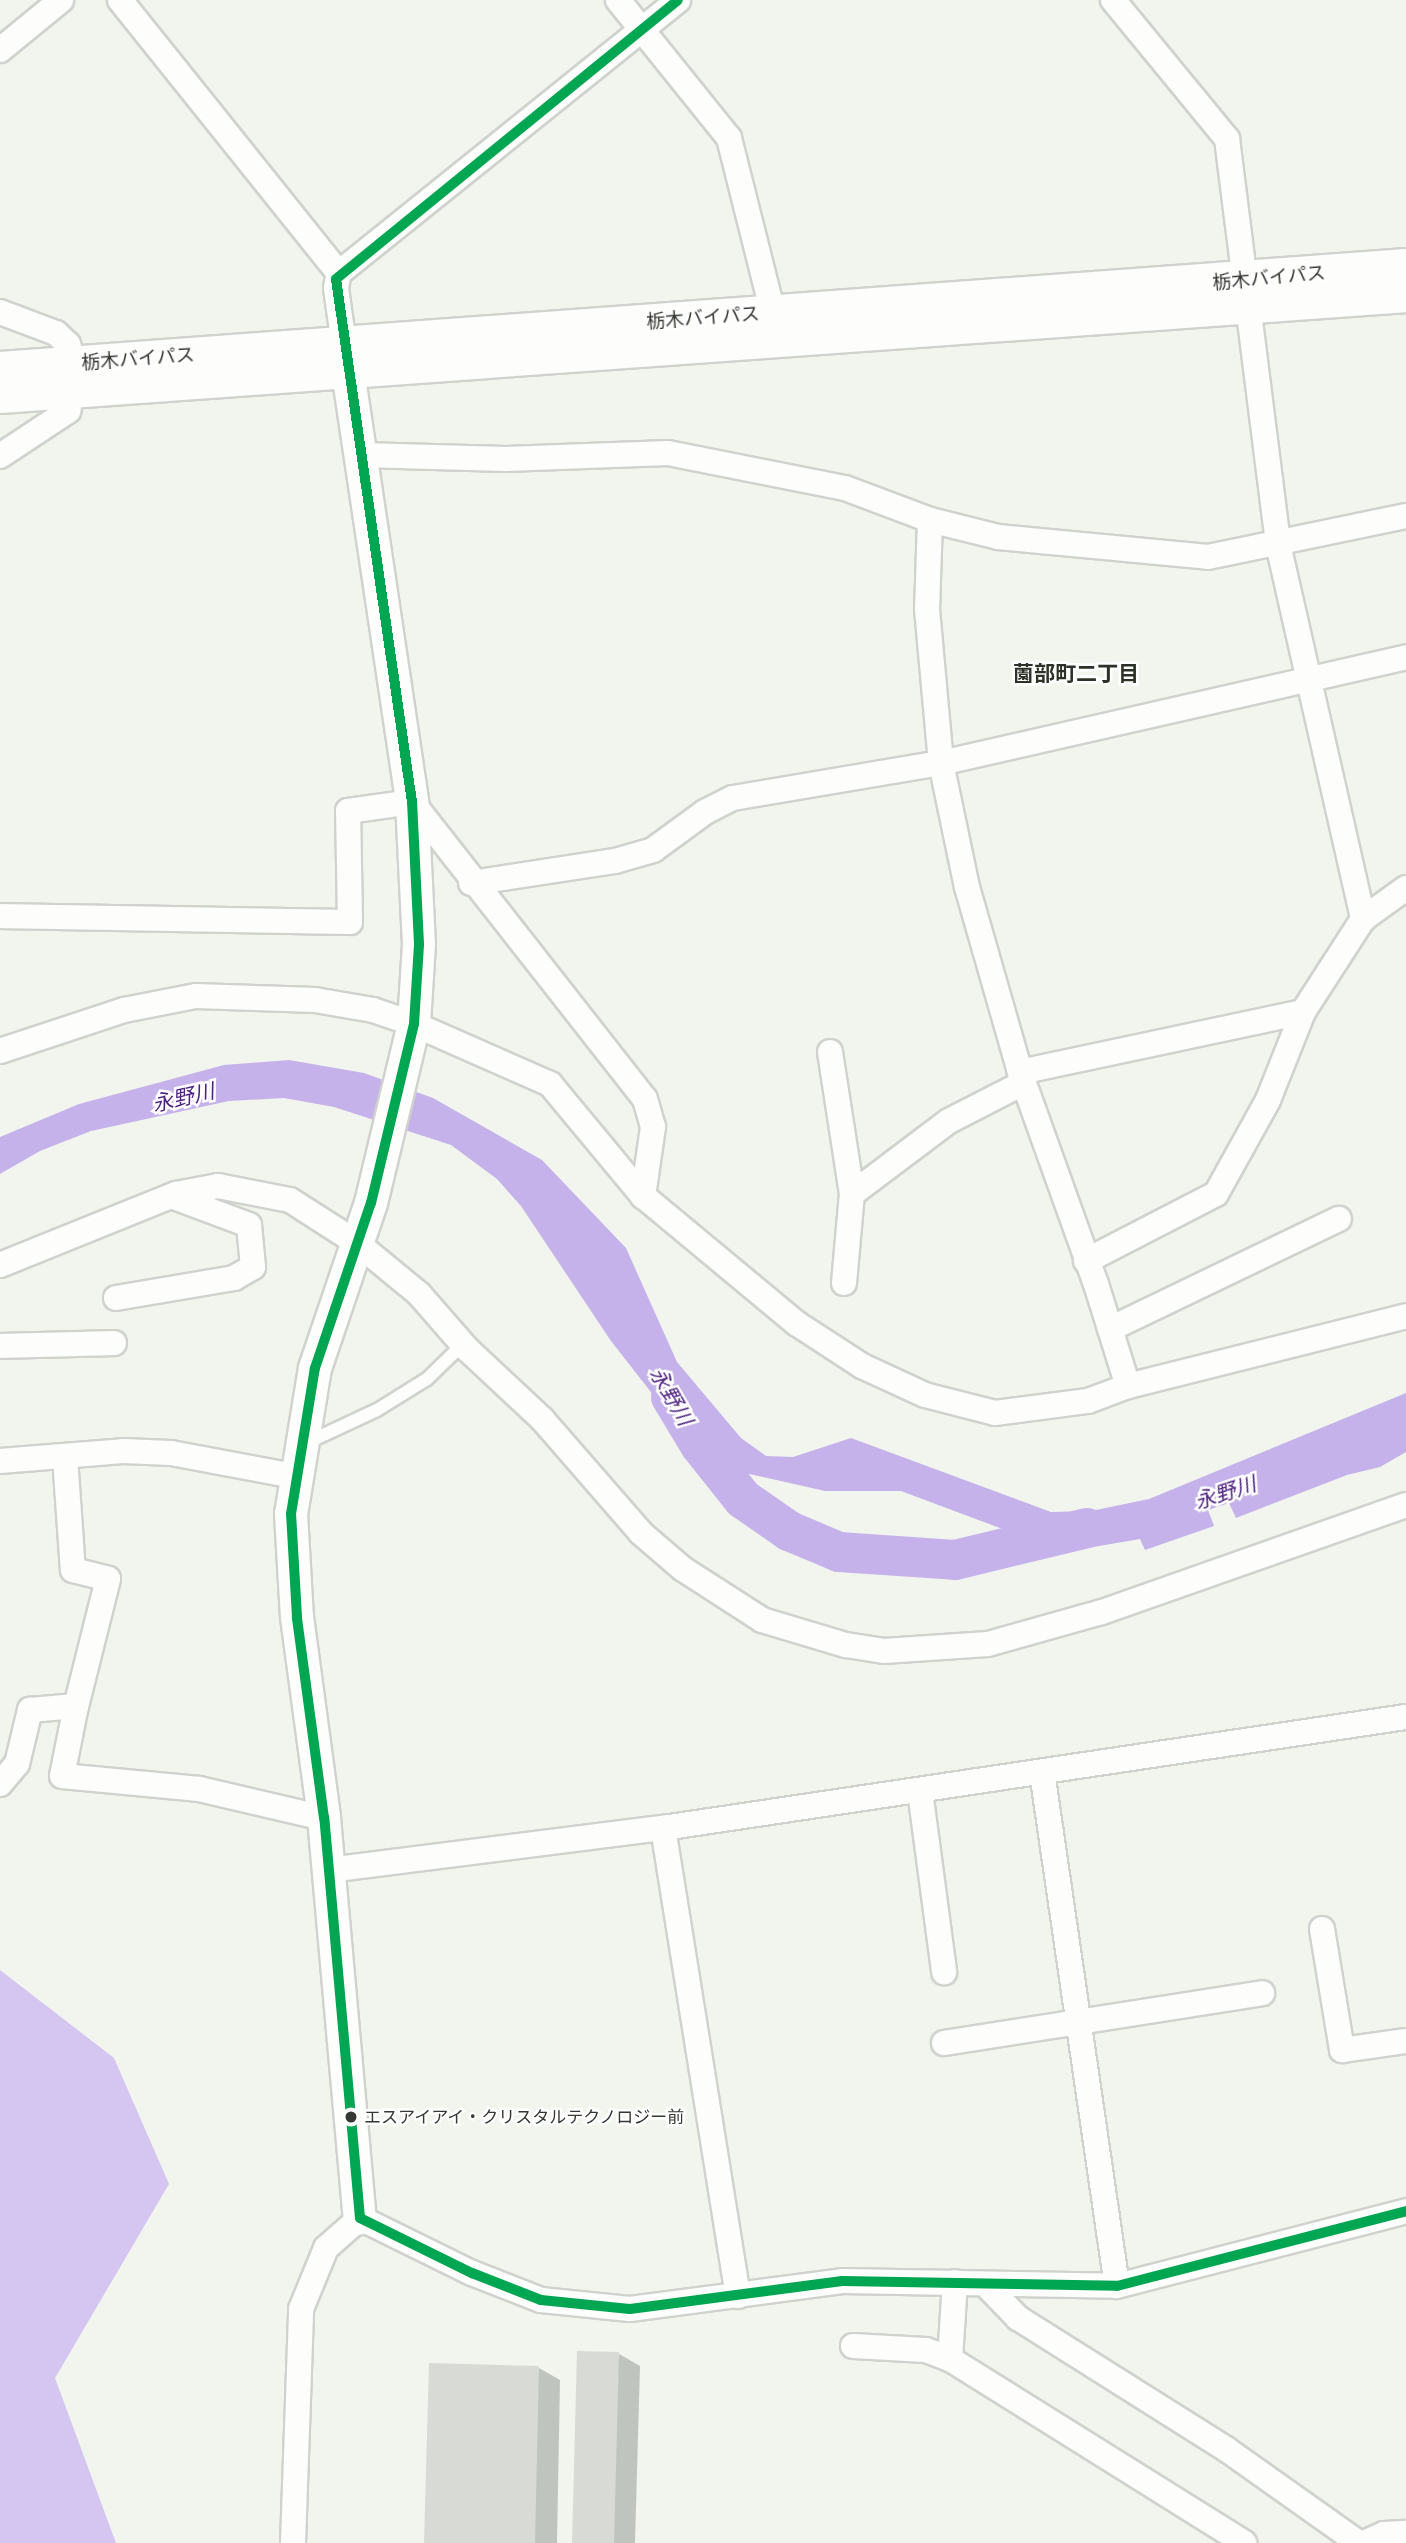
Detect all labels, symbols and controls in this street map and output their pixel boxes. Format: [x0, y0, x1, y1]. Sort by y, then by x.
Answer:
street label: 栃木バイパス [1211, 262, 1327, 294]
street label: 栃木バイパス [645, 303, 761, 333]
street label: 栃木バイパス [80, 344, 196, 374]
district label: 薗部町二丁目 [1013, 660, 1139, 686]
water label: 永野川 [149, 1078, 217, 1116]
water label: 永野川 [645, 1362, 699, 1430]
water label: 永野川 [1191, 1470, 1259, 1514]
place label: エスアイアイ・クリスタルテクノロジー前 [364, 2107, 687, 2127]
marker: エスアイアイ・クリスタルテクノロジー前 [344, 2110, 358, 2124]

